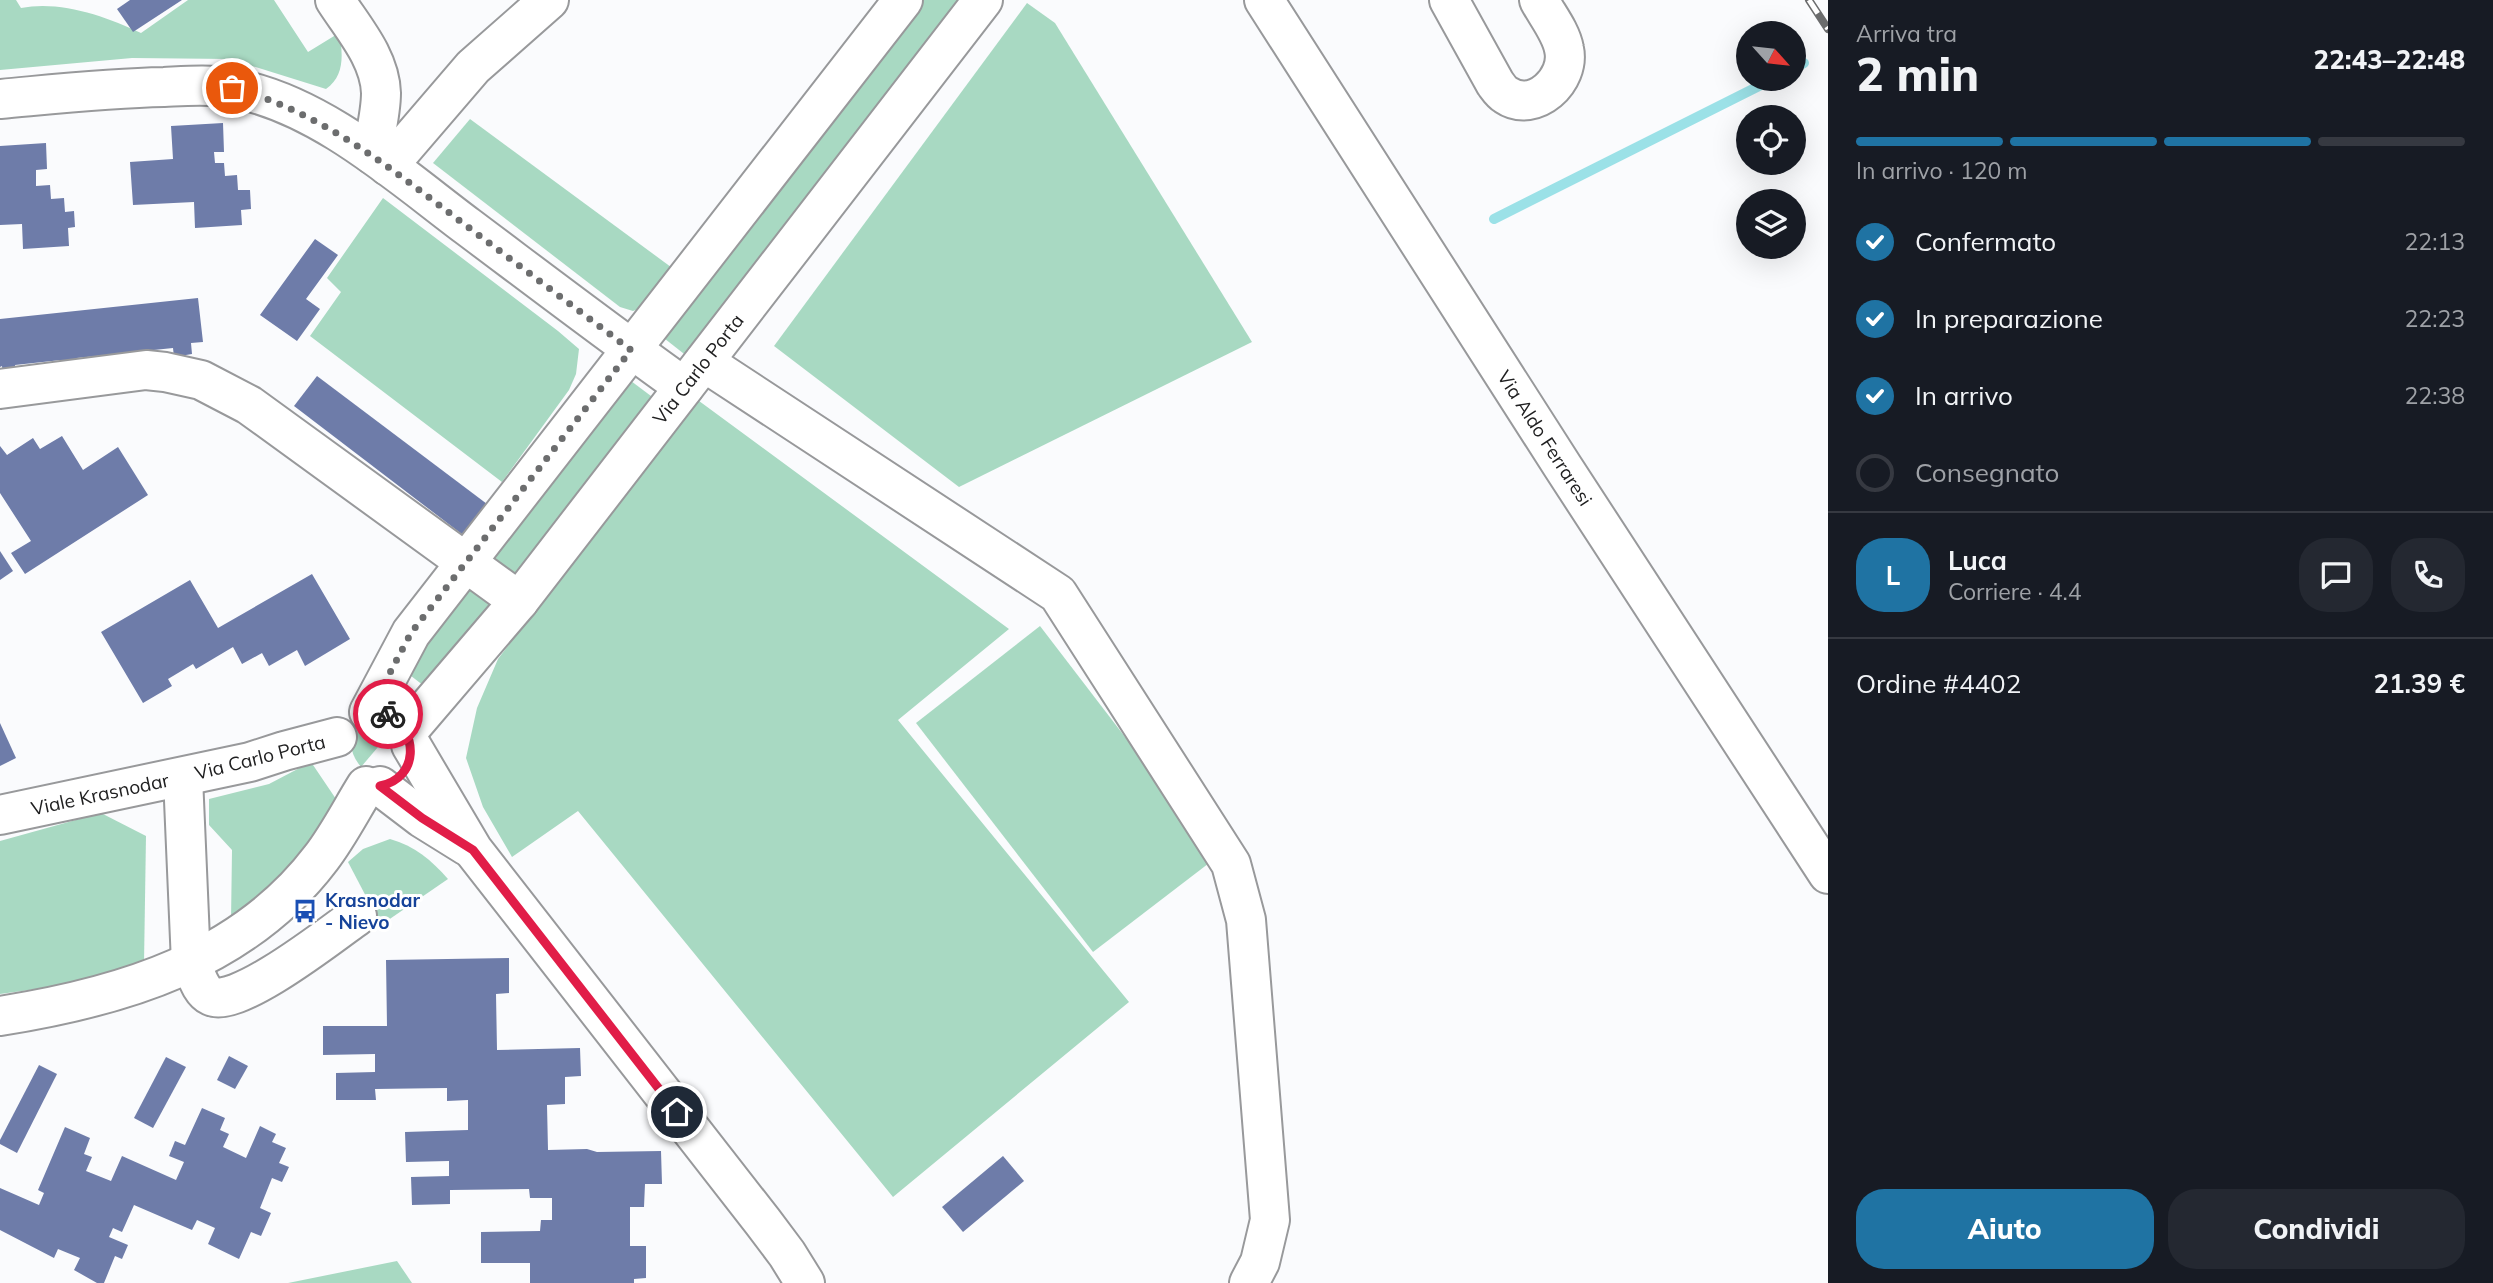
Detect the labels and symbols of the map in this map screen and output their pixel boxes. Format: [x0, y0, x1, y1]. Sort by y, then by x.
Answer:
north arrow [1736, 21, 1806, 91]
pin [202, 58, 262, 118]
street label: Via Carlo Porta [647, 309, 749, 429]
street label: Via Aldo Ferraresi [1492, 366, 1598, 510]
courier [353, 679, 423, 749]
street label: Via Carlo Porta [192, 729, 328, 785]
street label: Viale Krasnodar [29, 768, 171, 820]
place label: Krasnodar - Nievo [325, 888, 421, 934]
bus stop icon: Krasnodar - Nievo [291, 897, 319, 925]
pin [647, 1082, 707, 1142]

